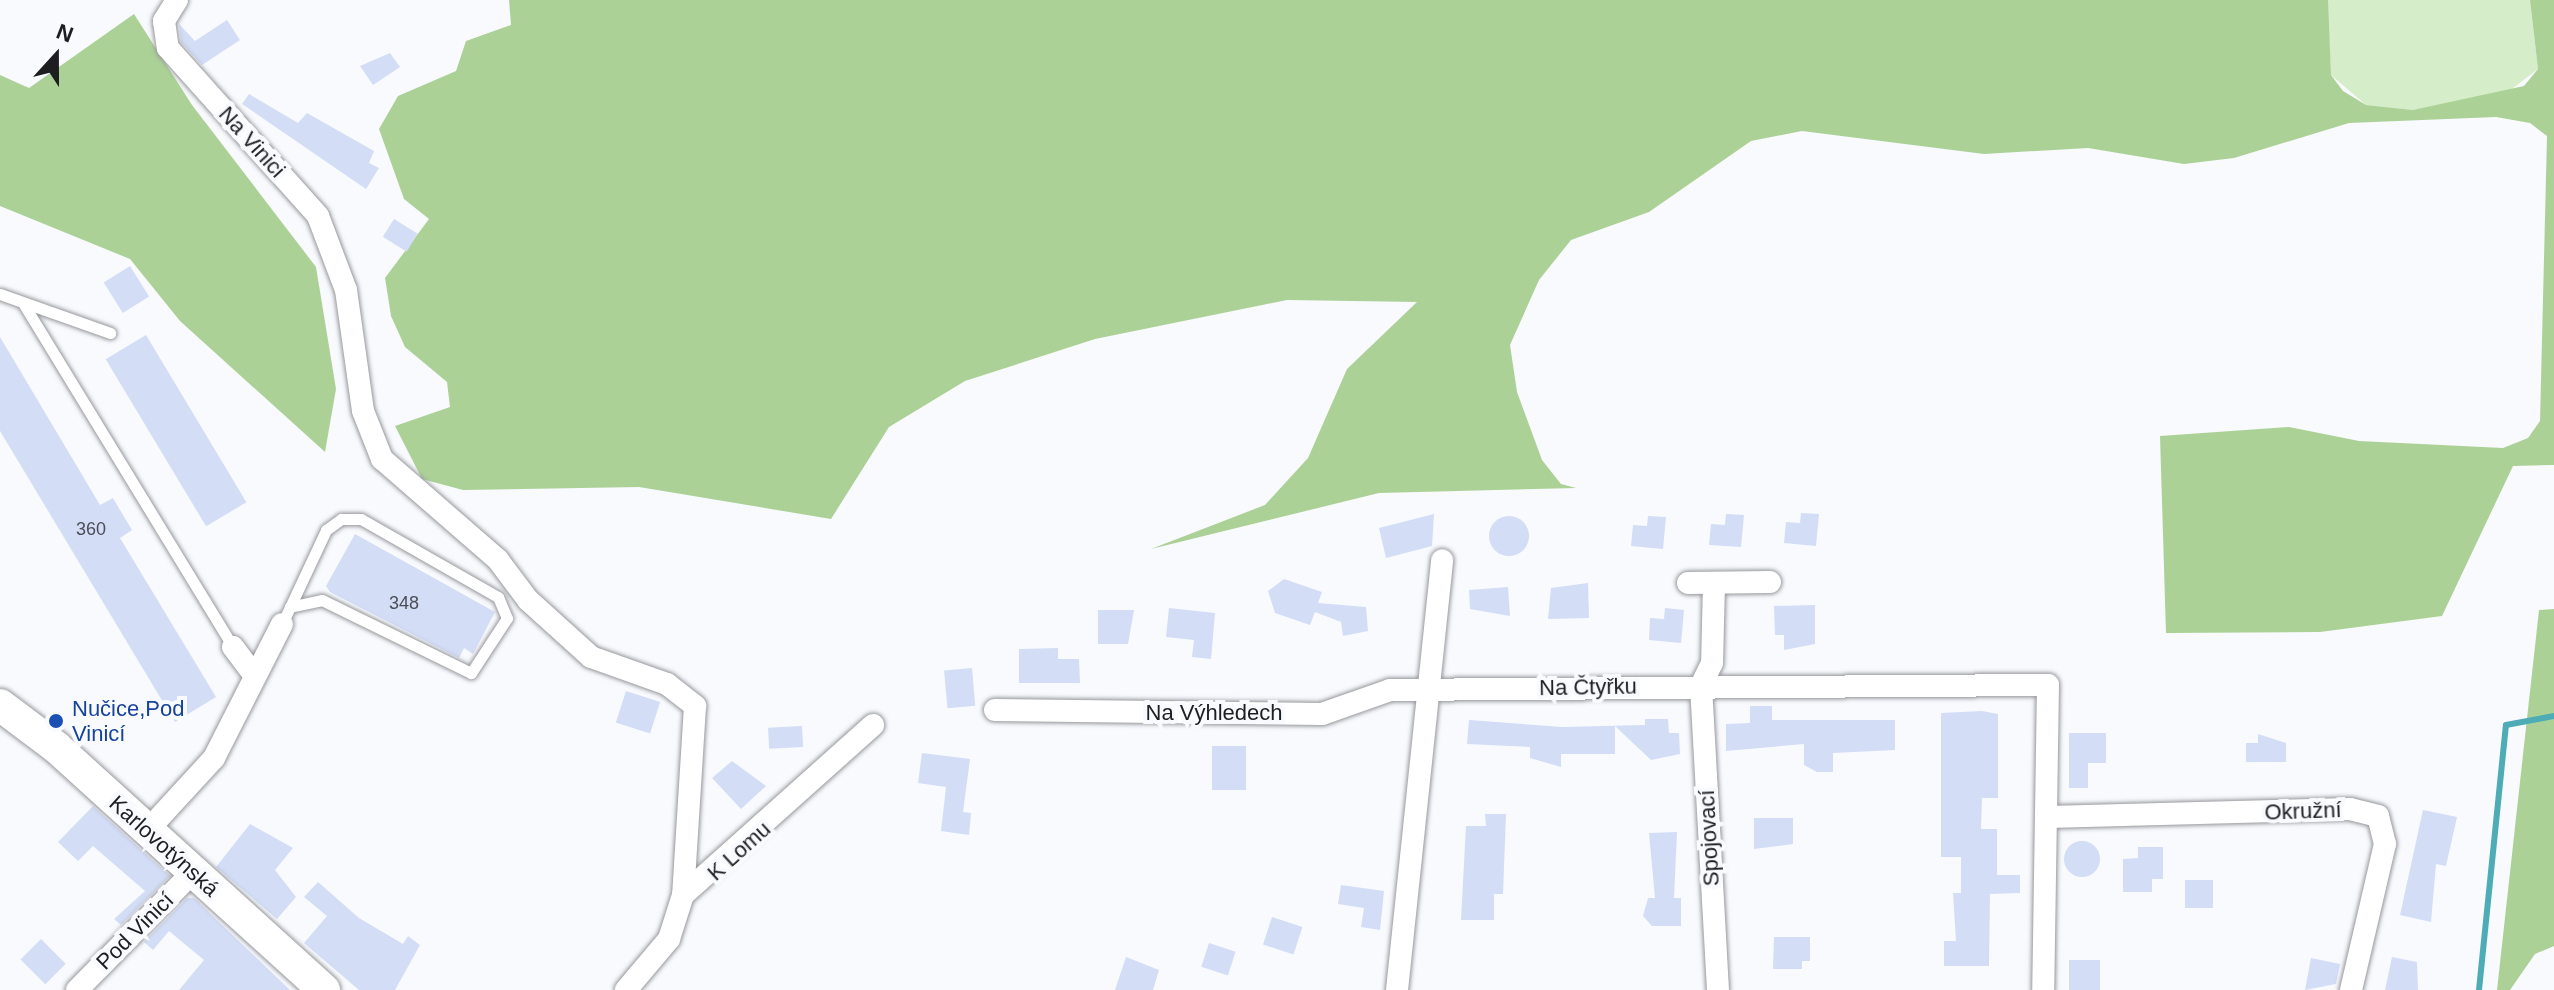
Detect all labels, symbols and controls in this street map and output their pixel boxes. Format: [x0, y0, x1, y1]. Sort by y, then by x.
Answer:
north arrow [16, 16, 96, 96]
text: N [53, 19, 77, 48]
street label: Na Vinici [213, 101, 291, 183]
house number: 360 [76, 518, 106, 540]
house number: 348 [389, 592, 419, 614]
street label: Na Čtyřku [1539, 673, 1637, 701]
place label: Nučice,Pod Vinicí [72, 695, 185, 746]
street label: Na Výhledech [1146, 700, 1282, 726]
marker: Nučice,Pod Vinicí [47, 712, 65, 730]
street label: Spojovací [1693, 789, 1725, 887]
street label: Karlovotýnská [104, 790, 224, 902]
street label: Okružní [2264, 796, 2342, 826]
street label: K Lomu [702, 816, 776, 886]
street label: Pod Vinicí [91, 887, 179, 975]

